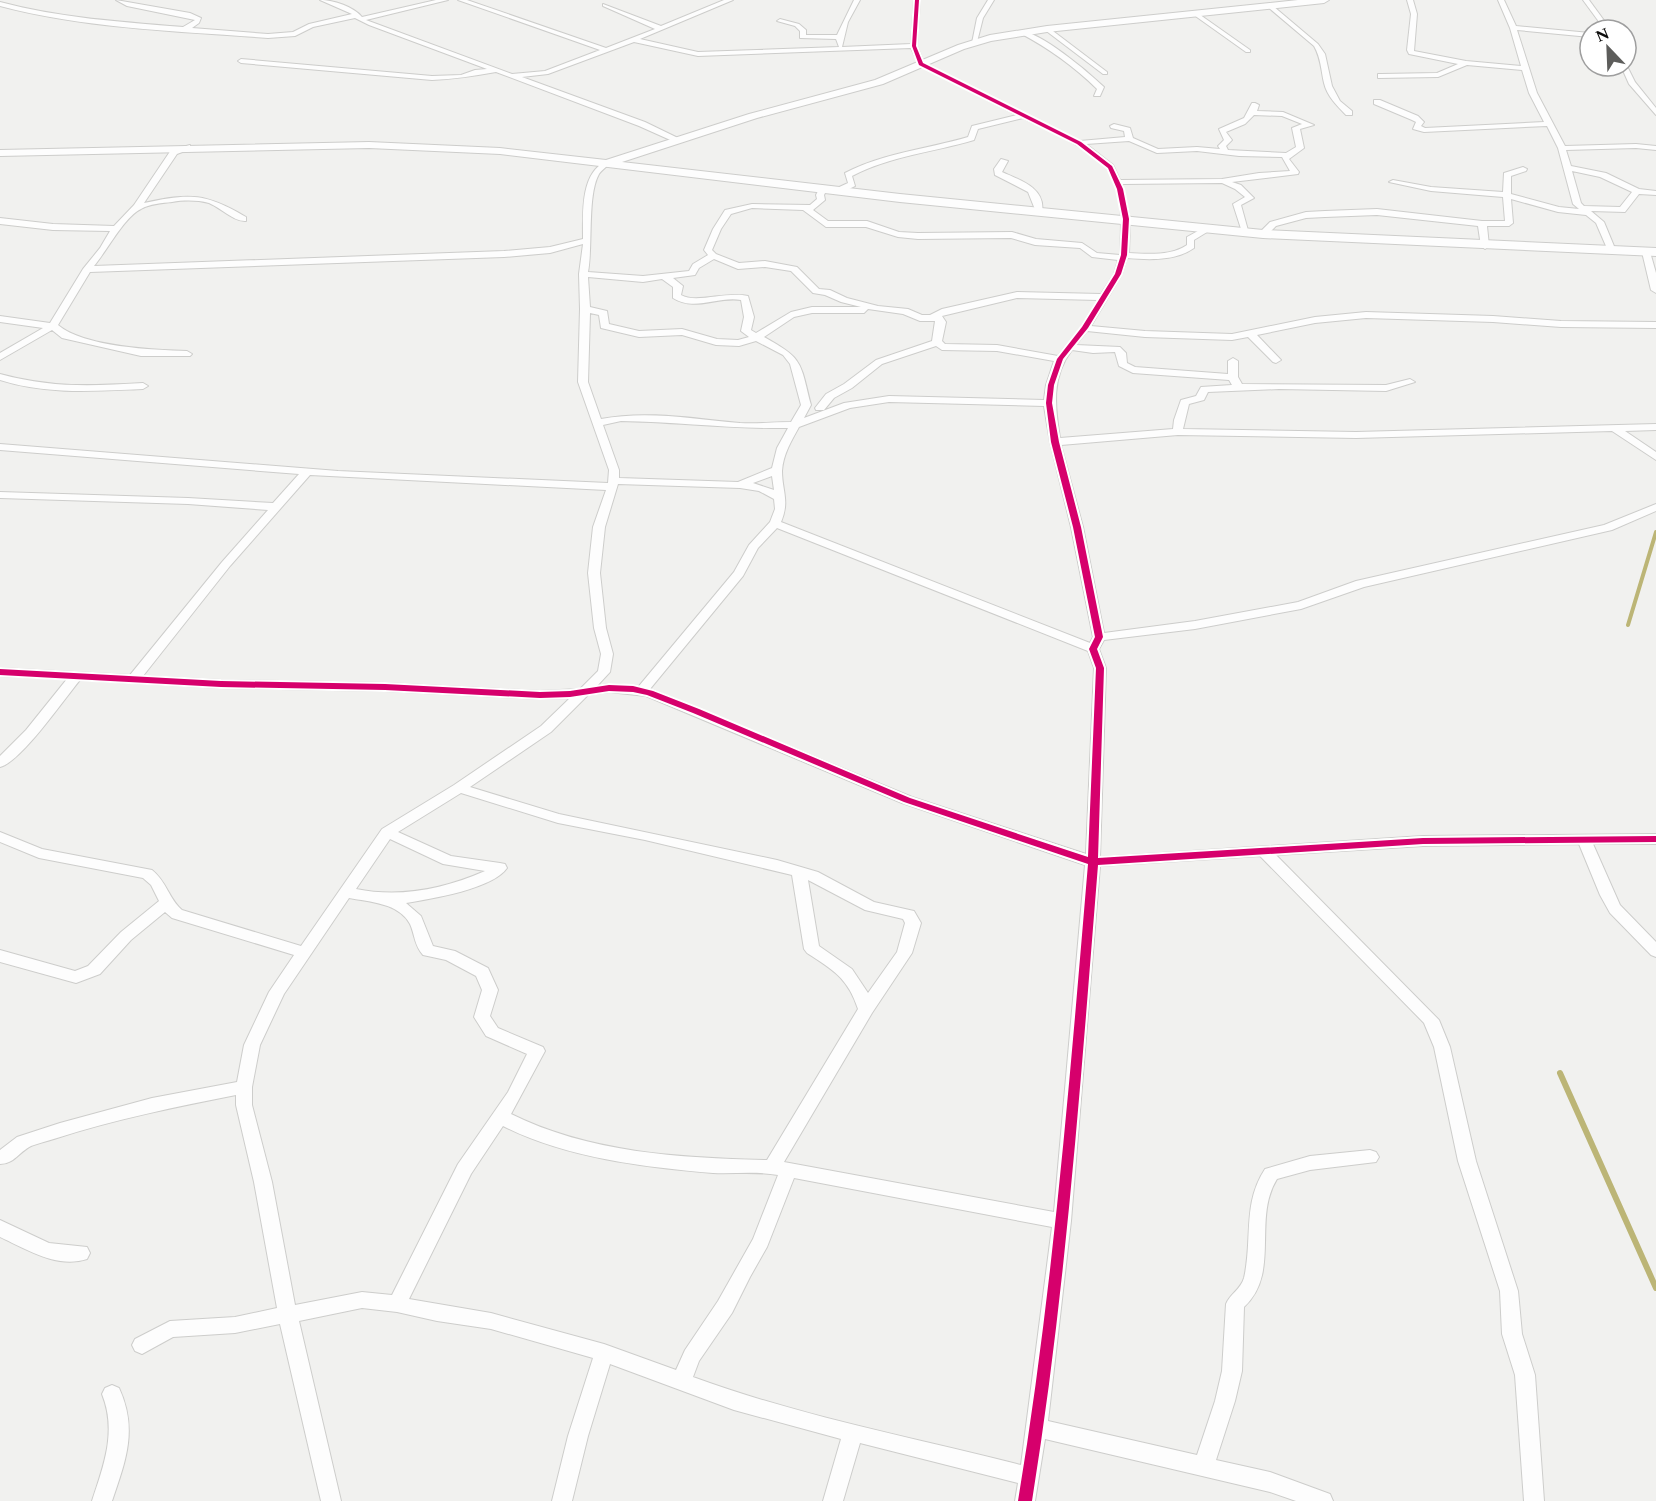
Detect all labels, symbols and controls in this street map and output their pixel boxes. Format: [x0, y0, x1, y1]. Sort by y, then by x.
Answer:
north arrow [1578, 18, 1638, 78]
text: N [1592, 22, 1613, 49]

